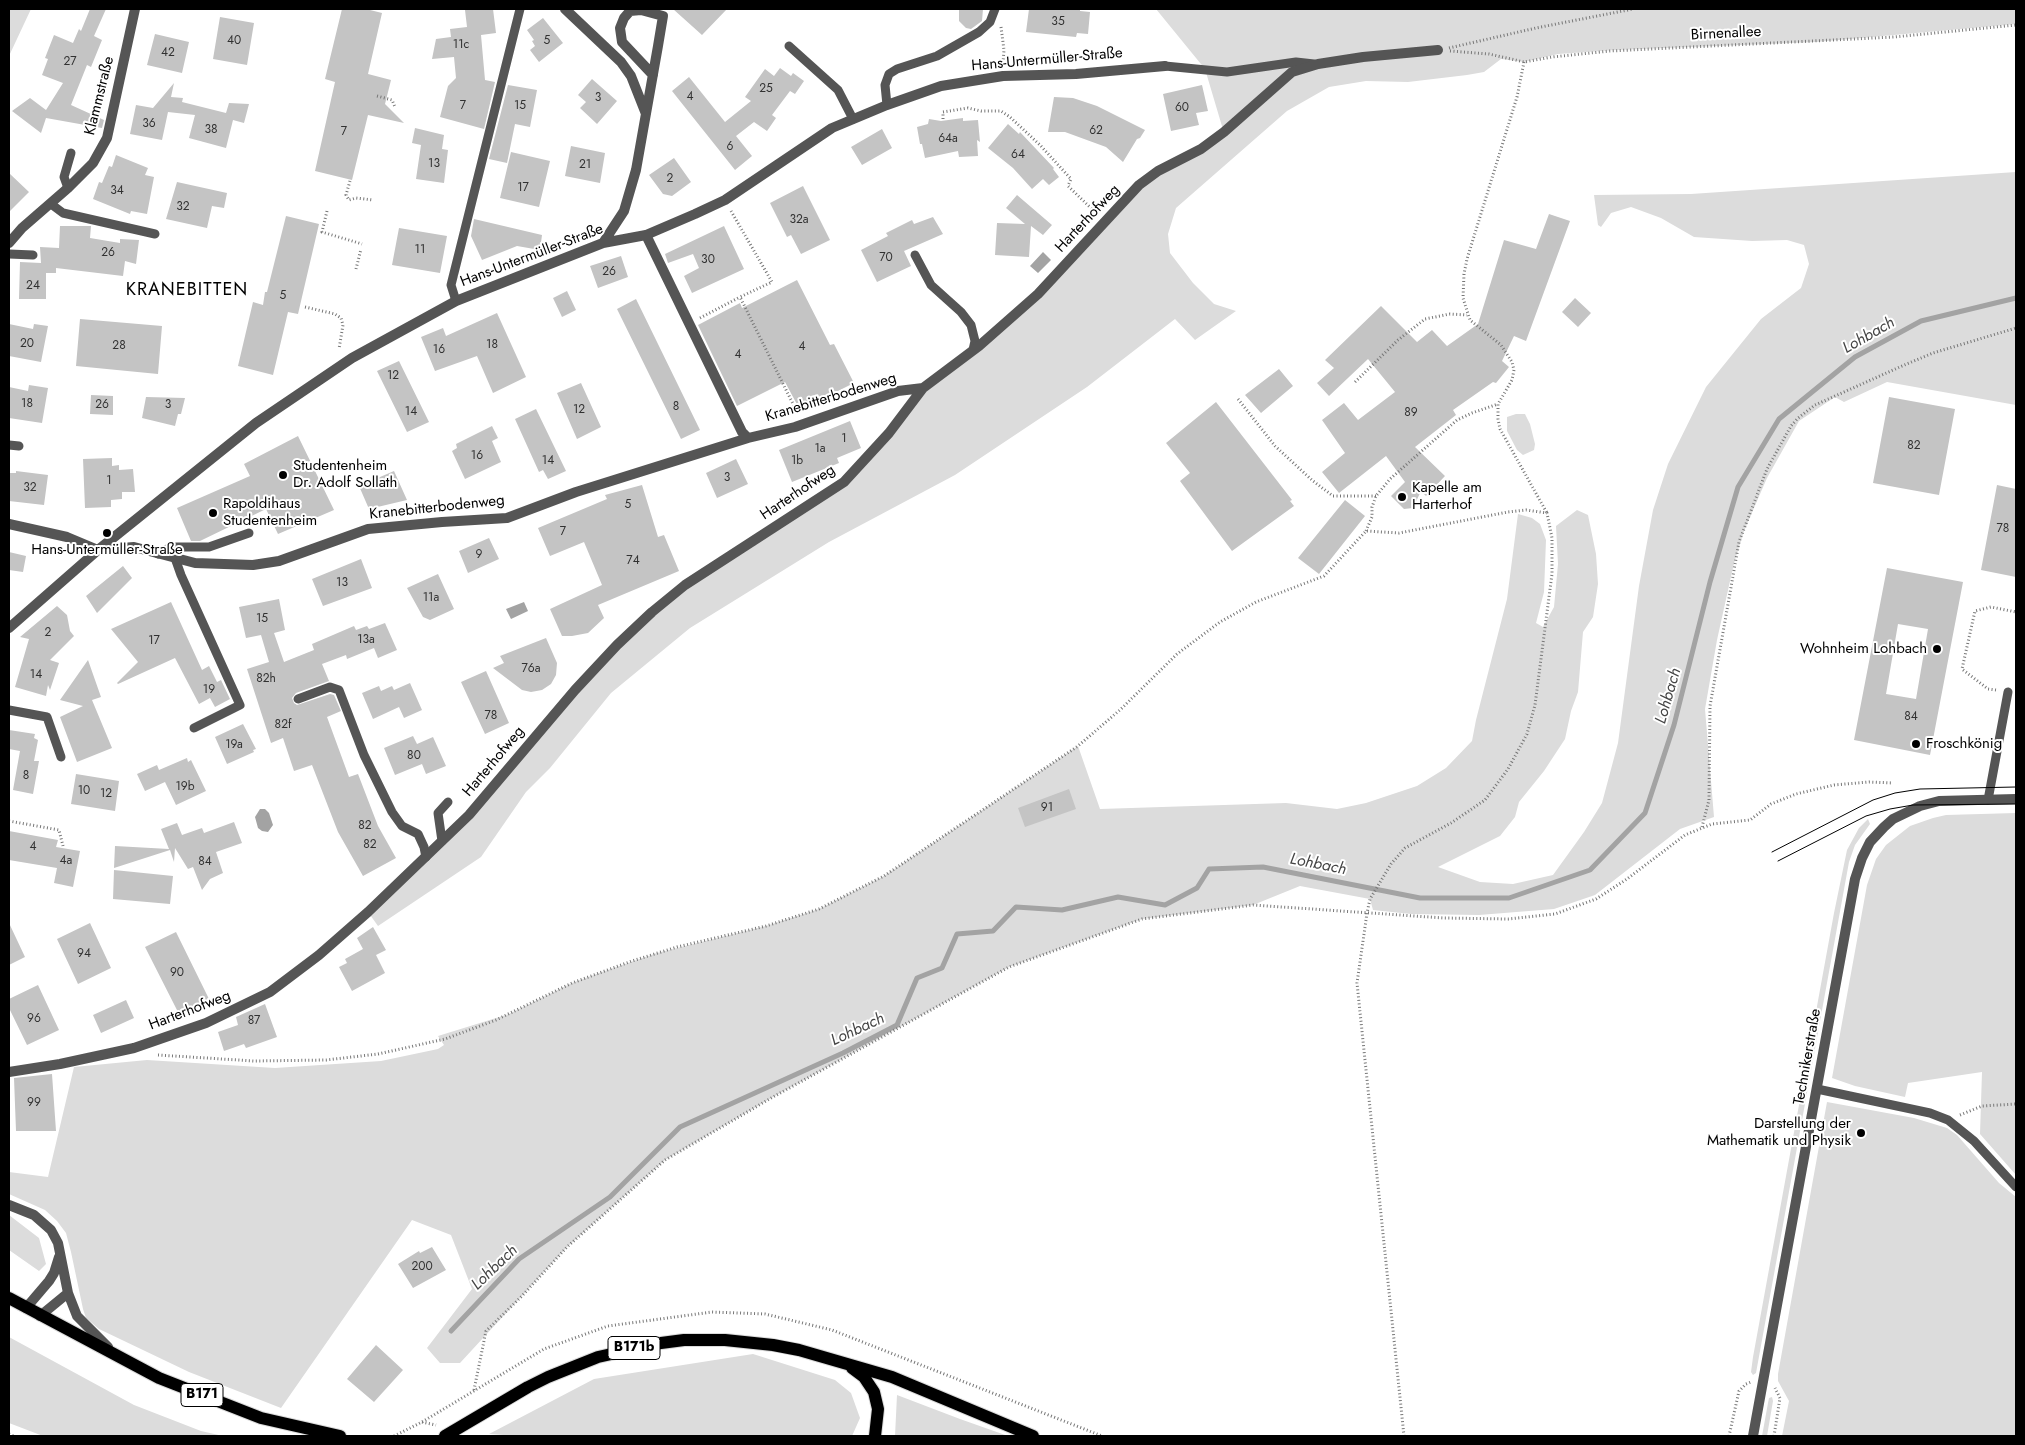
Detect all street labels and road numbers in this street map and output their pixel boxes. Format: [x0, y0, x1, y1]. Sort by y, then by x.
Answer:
street label: Birnenallee [1690, 23, 1762, 45]
street label: Hans-Untermüller-Straße [971, 44, 1123, 76]
street label: Klammstraße [82, 55, 118, 137]
street label: Harterhofweg [1052, 181, 1124, 257]
street label: Hans-Untermüller-Straße [458, 220, 606, 292]
street label: Kranebitterbodenweg [763, 370, 899, 426]
street label: Harterhofweg [757, 461, 839, 525]
street label: Kranebitterbodenweg [368, 492, 506, 524]
street label: Harterhofweg [459, 723, 529, 801]
street label: Harterhofweg [147, 987, 233, 1035]
street label: Technikerstraße [1791, 1007, 1825, 1107]
road number: B171b [608, 1336, 660, 1360]
road number: B171 [181, 1384, 223, 1406]

